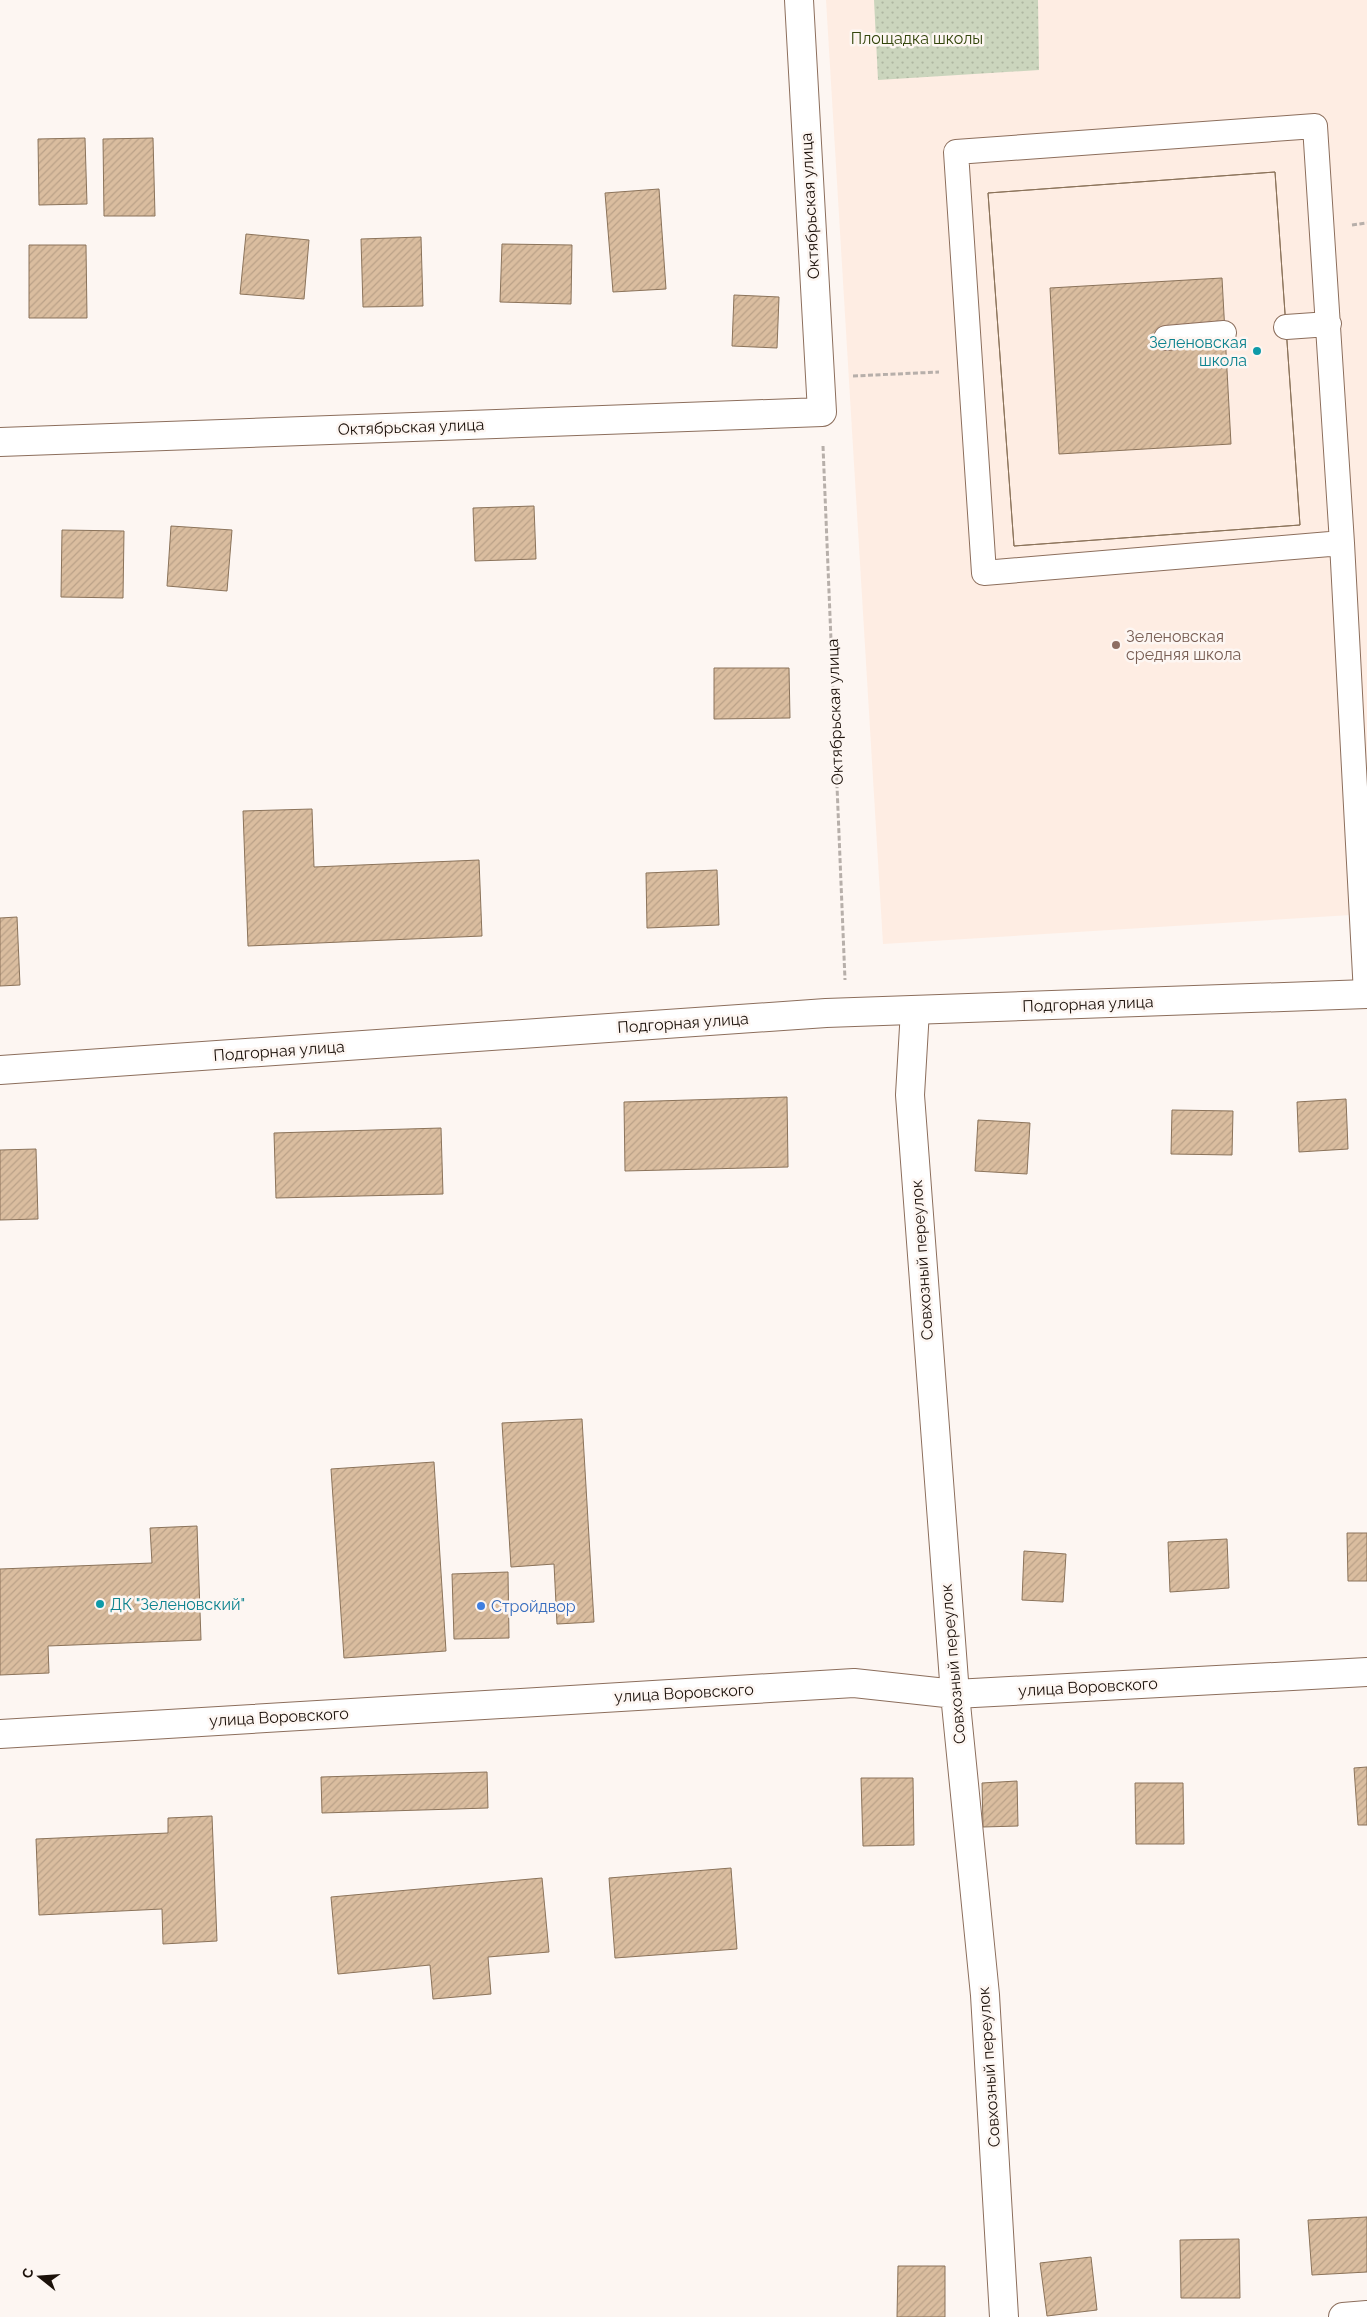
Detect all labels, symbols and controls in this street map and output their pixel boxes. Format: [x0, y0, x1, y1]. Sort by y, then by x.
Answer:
park label: Площадка школы [851, 29, 983, 48]
street label: Октябрьская улица [797, 132, 823, 280]
place label: Зеленовская школа [1149, 333, 1247, 370]
marker: Зеленовская школа [1251, 345, 1263, 357]
street label: Октябрьская улица [337, 415, 485, 439]
place label: Зеленовская средняя школа [1126, 627, 1241, 664]
street label: Октябрьская улица [823, 638, 847, 786]
marker: Зеленовская средняя школа [1110, 639, 1122, 651]
street label: Подгорная улица [1022, 992, 1154, 1016]
street label: Подгорная улица [617, 1009, 749, 1037]
street label: Подгорная улица [213, 1037, 345, 1065]
street label: Совхозный переулок [907, 1179, 937, 1341]
street label: Совхозный переулок [937, 1583, 969, 1745]
place label: ДК "Зеленовский" [110, 1595, 245, 1614]
place label: Стройдвор [491, 1597, 576, 1616]
marker: ДК "Зеленовский" [94, 1598, 106, 1610]
marker: Стройдвор [475, 1600, 487, 1612]
street label: улица Воровского [1018, 1674, 1158, 1700]
street label: улица Воровского [614, 1680, 754, 1706]
street label: улица Воровского [209, 1704, 349, 1730]
street label: Совхозный переулок [974, 1986, 1004, 2148]
north arrow [15, 2252, 65, 2302]
text: С [19, 2266, 37, 2280]

